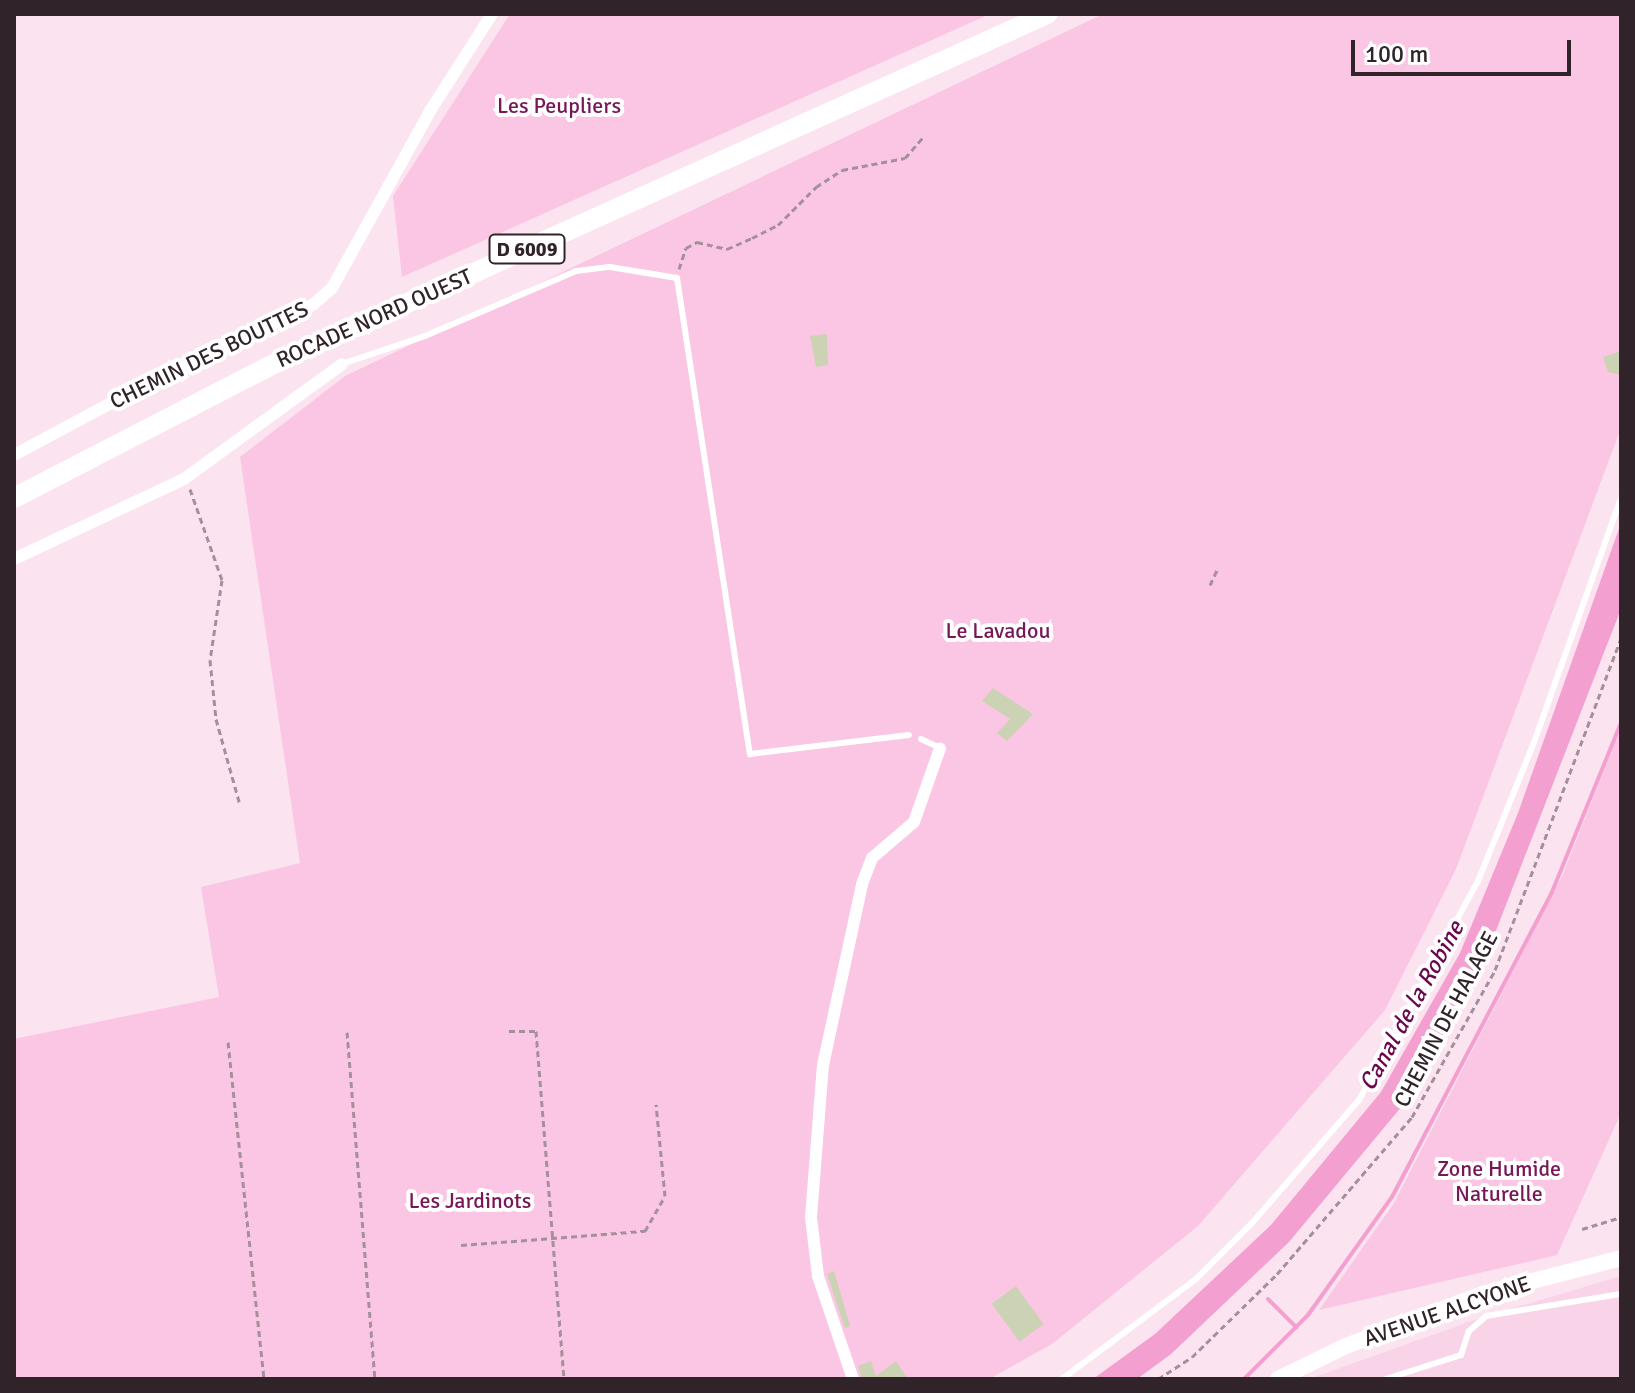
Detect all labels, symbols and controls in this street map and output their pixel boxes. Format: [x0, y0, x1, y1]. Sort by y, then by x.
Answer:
scale bar [1355, 24, 1575, 74]
text: 100 m [1365, 39, 1428, 69]
park label: Les Peupliers [497, 93, 621, 119]
road number: D 6009 [487, 233, 567, 265]
street label: ROCADE NORD OUEST [272, 263, 476, 373]
street label: CHEMIN DES BOUTTES [105, 295, 313, 415]
park label: Le Lavadou [945, 618, 1051, 644]
water label: Canal de la Robine [1353, 916, 1471, 1096]
street label: CHEMIN DE HALAGE [1388, 927, 1504, 1111]
park label: Zone Humide Naturelle [1437, 1155, 1561, 1206]
park label: Les Jardinots [409, 1188, 531, 1214]
street label: AVENUE ALCYONE [1360, 1270, 1534, 1352]

